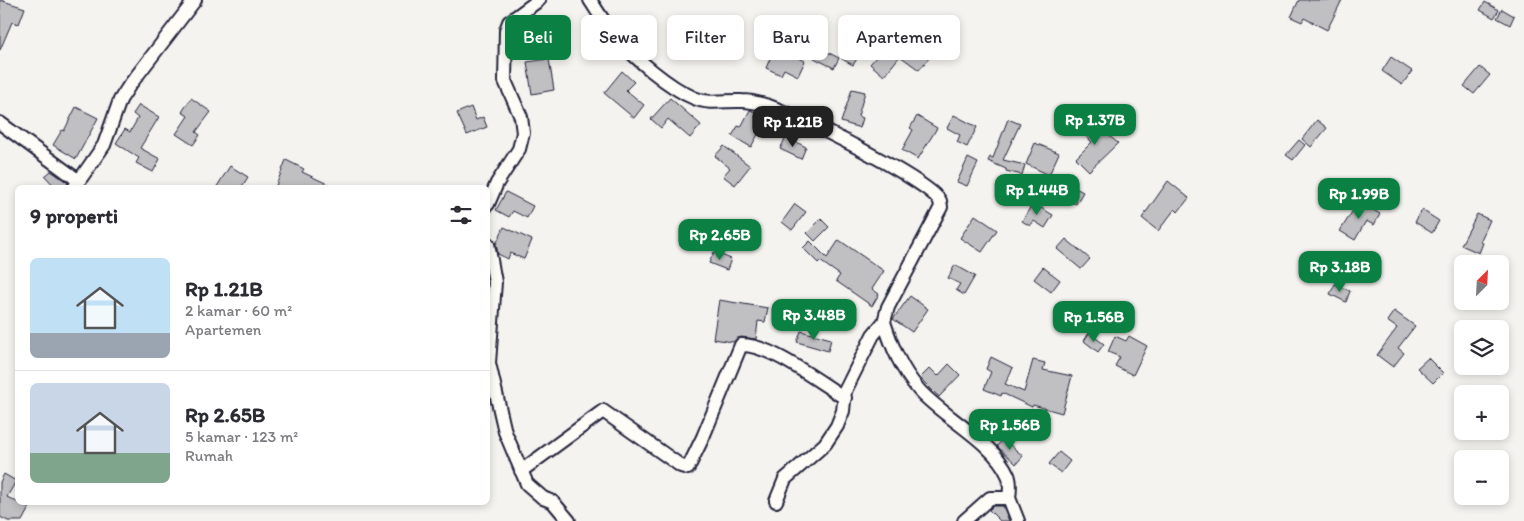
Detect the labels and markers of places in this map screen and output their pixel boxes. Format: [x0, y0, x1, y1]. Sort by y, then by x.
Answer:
pin: Rp 1.37B [1043, 104, 1147, 146]
pin: Rp 1.21B [741, 106, 845, 148]
pin: Rp 1.44B [985, 174, 1089, 216]
pin: Rp 1.99B [1307, 178, 1411, 220]
pin: Rp 2.65B [668, 218, 772, 261]
pin: Rp 3.18B [1288, 250, 1392, 293]
pin: Rp 3.48B [762, 298, 866, 341]
pin: Rp 1.56B [1042, 300, 1146, 343]
pin: Rp 1.56B [958, 408, 1062, 451]

